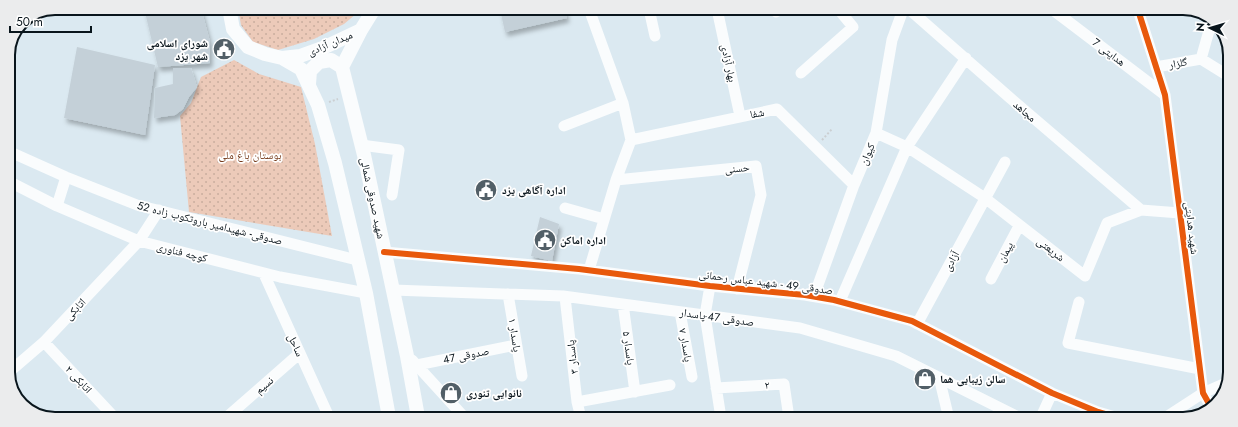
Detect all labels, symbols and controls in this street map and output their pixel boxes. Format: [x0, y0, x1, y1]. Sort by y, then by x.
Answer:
scale bar [10, 8, 91, 34]
north arrow [1190, 8, 1230, 48]
text: 50 m [16, 13, 43, 31]
text: N [1192, 22, 1208, 32]
street label: میدان آزادی [305, 26, 355, 60]
street label: هدایتی 7 [1089, 34, 1129, 70]
place label: شورای اسلامی شهر یزد [147, 35, 208, 64]
public building icon: شورای اسلامی شهر یزد [211, 36, 237, 62]
street label: بهار آزادی [717, 43, 741, 83]
street label: گلزار [1166, 53, 1189, 73]
street label: مجاهد [1010, 96, 1040, 126]
street label: شفا [748, 104, 766, 122]
street label: کیوان [855, 140, 879, 168]
park label: بوستان باغ ملی [219, 147, 281, 163]
street label: شهید صدوقی شمالی [357, 156, 389, 240]
street label: حسنی [724, 159, 750, 177]
public building icon: اداره آگاهی یزد [473, 177, 499, 203]
place label: اداره آگاهی یزد [502, 182, 566, 198]
street label: 52 صدوقی- شهیدامیر باروتکوب زاده [136, 197, 284, 249]
street label: شهید هدایتی [1181, 201, 1203, 255]
public building icon: اداره اماکن [532, 227, 558, 253]
place label: اداره اماکن [560, 232, 606, 248]
street label: شریعتی [1034, 233, 1068, 265]
street label: کوچه فناوری [155, 238, 209, 266]
street label: پیمان [993, 239, 1017, 265]
street label: آزادی [939, 248, 963, 274]
street label: صدوقی 49 - شهید عباس رحمانی [698, 266, 834, 298]
street label: اتابکی [61, 294, 89, 324]
street label: صدوقی 47-پاسدار [678, 304, 755, 330]
street label: پاسدار ۱ [504, 317, 526, 353]
street label: پاسدار ۷ [675, 327, 697, 363]
street label: پاسدار ۵ [619, 330, 639, 366]
street label: ساحل [284, 331, 308, 359]
street label: پاسدار ۳ [562, 339, 582, 375]
street label: صدوقی 47 [442, 343, 490, 367]
street label: اتابکی ۲ [62, 361, 96, 397]
shop icon: سالن زیبایی هما [912, 366, 938, 392]
place label: سالن زیبایی هما [940, 371, 1006, 387]
street label: نسیم [251, 372, 277, 398]
street label: ۲ [764, 377, 770, 393]
shop icon: نانوایی تنوری [438, 380, 464, 406]
place label: نانوایی تنوری [466, 385, 522, 401]

